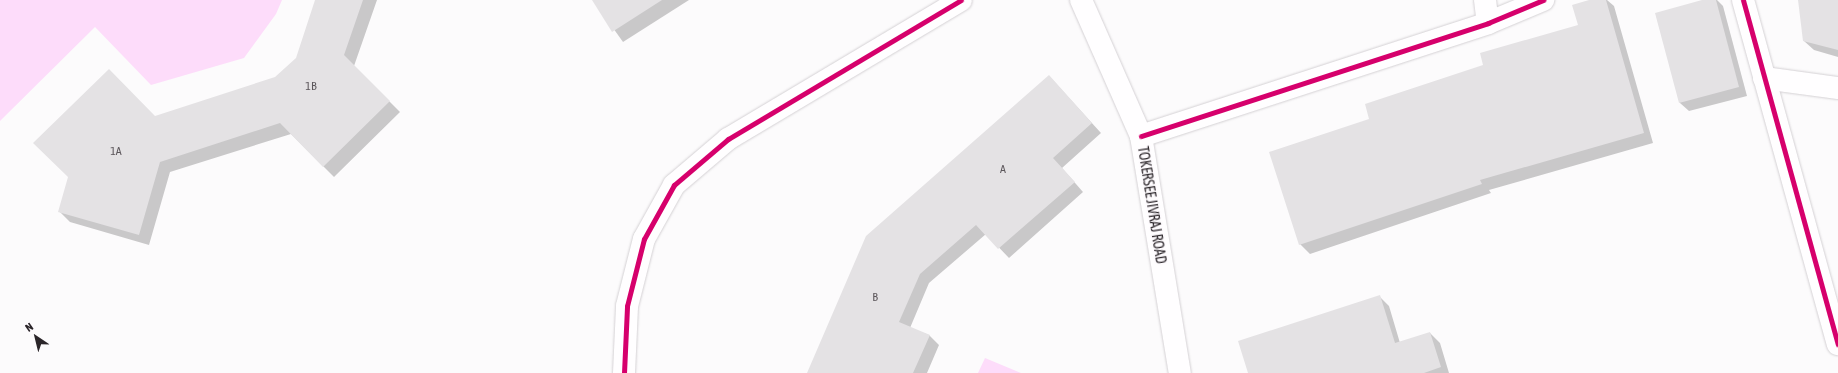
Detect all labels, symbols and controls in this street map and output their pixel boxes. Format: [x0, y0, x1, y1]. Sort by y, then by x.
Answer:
house number: 1B [305, 80, 317, 94]
house number: 1A [110, 145, 122, 159]
street label: TOKERSEE JIVRAJ ROAD [1134, 145, 1170, 265]
house number: A [1000, 163, 1006, 177]
house number: B [872, 291, 878, 305]
north arrow [16, 317, 56, 357]
text: N [23, 320, 35, 334]

